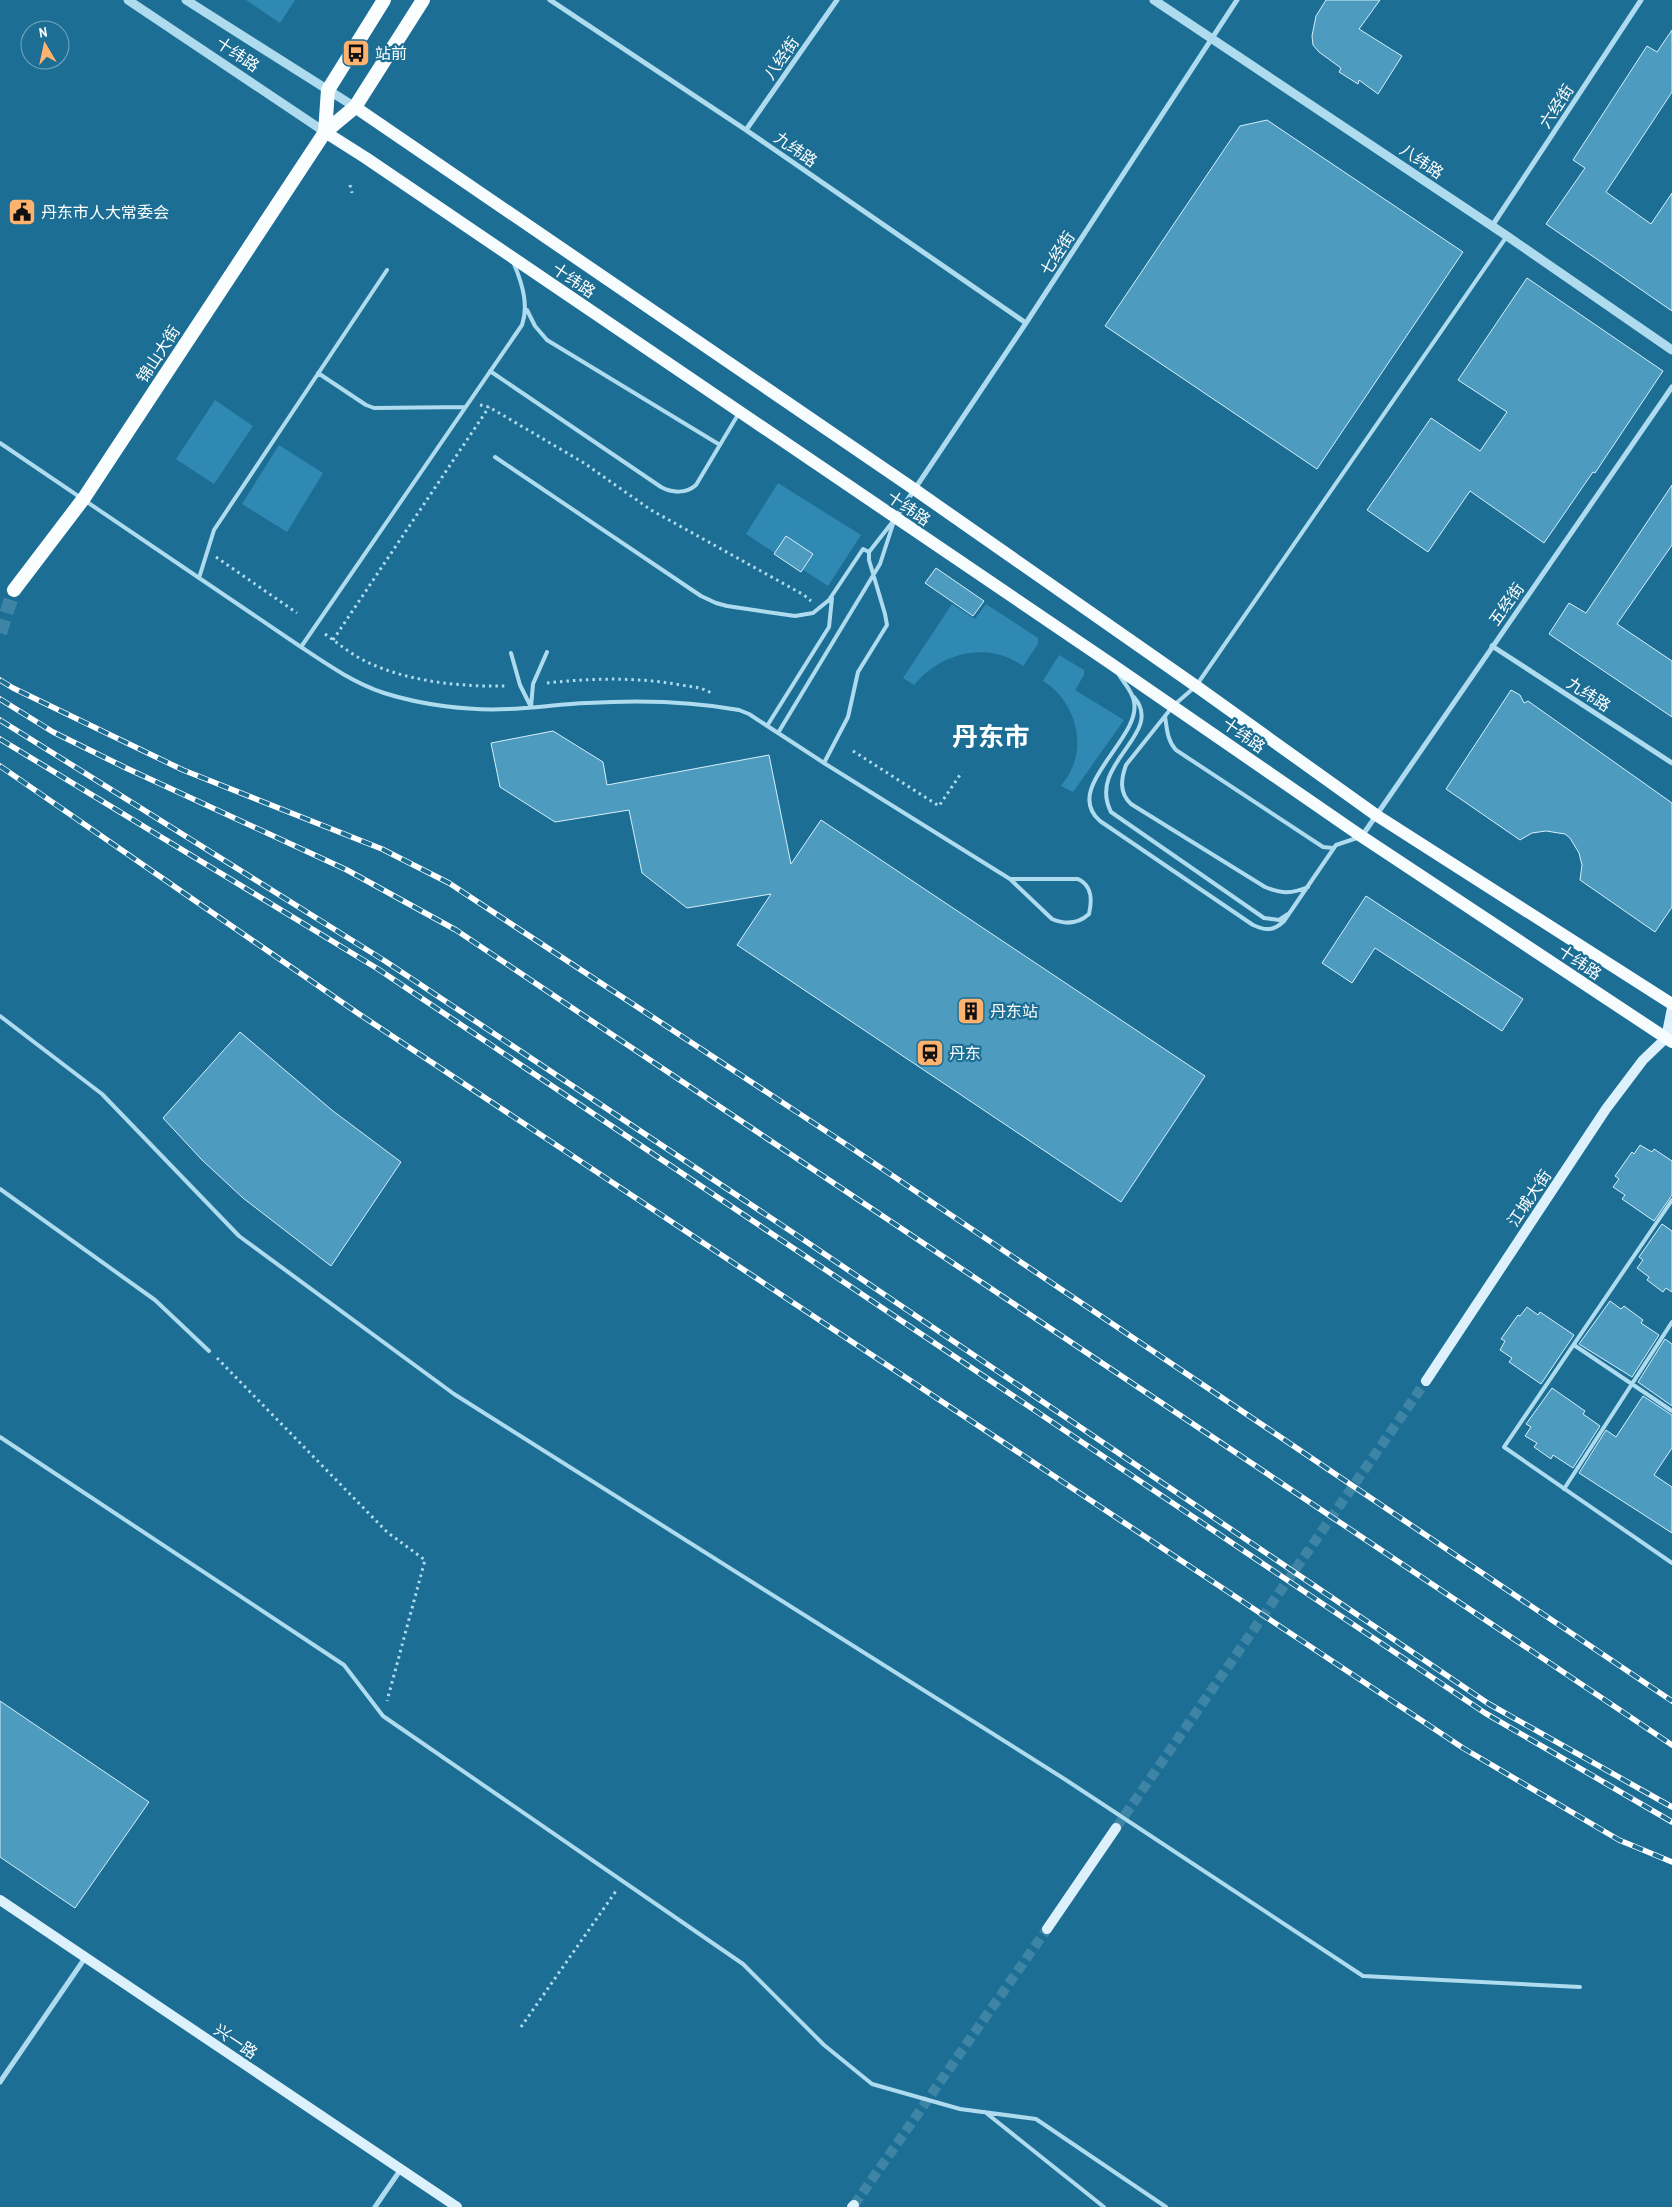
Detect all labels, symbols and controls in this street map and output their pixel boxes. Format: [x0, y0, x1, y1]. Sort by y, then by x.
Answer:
north arrow [20, 20, 70, 70]
text: N [37, 23, 48, 42]
street label: 十纬路 [212, 31, 264, 77]
street label: 八经街 [758, 32, 804, 84]
bus stop icon: 站前 [341, 38, 371, 68]
place label: 站前 [375, 42, 407, 64]
street label: 六经街 [1534, 80, 1578, 132]
street label: 九纬路 [770, 126, 822, 172]
street label: 八纬路 [1396, 138, 1448, 184]
public building icon: 丹东市人大常委会 [7, 197, 37, 227]
place label: 丹东市人大常委会 [41, 201, 169, 223]
street label: 七经街 [1035, 227, 1079, 279]
street label: 十纬路 [548, 257, 600, 303]
street label: 锦山大街 [131, 321, 185, 387]
street label: 十纬路 [883, 485, 935, 531]
street label: 五经街 [1483, 578, 1529, 630]
street label: 九纬路 [1563, 672, 1615, 716]
street label: 十纬路 [1218, 712, 1270, 758]
district label: 丹东市 [952, 719, 1030, 754]
street label: 十纬路 [1554, 939, 1606, 985]
building icon: 丹东站 [956, 996, 986, 1026]
place label: 丹东站 [990, 1000, 1038, 1022]
station icon: 丹东 [915, 1038, 945, 1068]
place label: 丹东 [949, 1042, 981, 1064]
street label: 江城大街 [1502, 1165, 1556, 1231]
street label: 兴一路 [210, 2018, 262, 2064]

